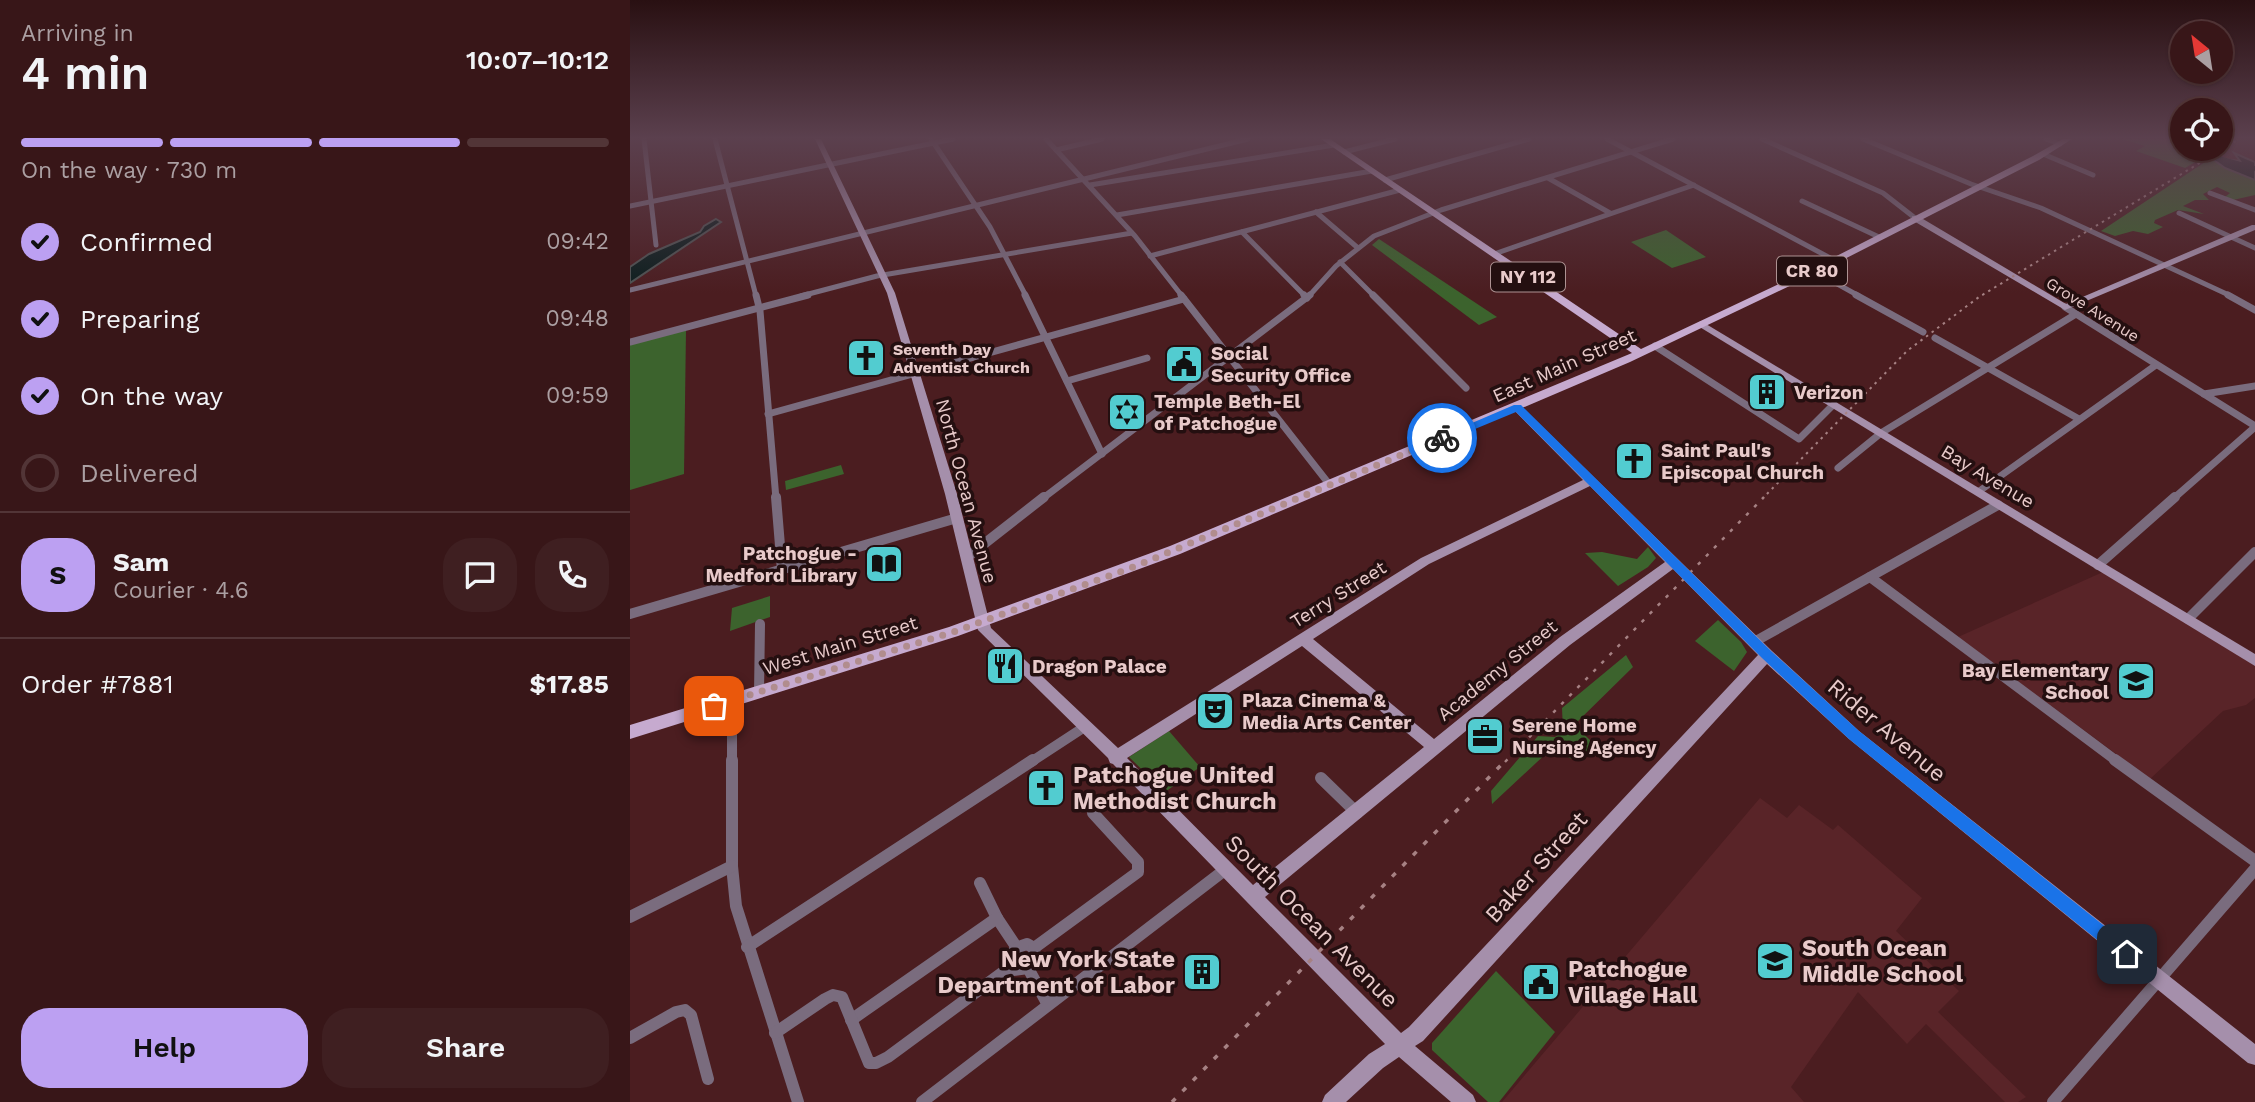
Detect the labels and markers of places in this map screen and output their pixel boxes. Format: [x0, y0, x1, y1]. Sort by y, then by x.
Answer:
church icon: Seventh Day Adventist Church [845, 337, 887, 379]
place label: Seventh Day Adventist Church [893, 340, 1030, 377]
place label: Social Security Office [1211, 342, 1351, 387]
public building icon: Social Security Office [1163, 343, 1205, 385]
building icon: Verizon [1746, 371, 1788, 413]
place label: Verizon [1794, 381, 1863, 404]
place label: Temple Beth-El of Patchogue [1154, 390, 1301, 435]
synagogue icon: Temple Beth-El of Patchogue [1106, 391, 1148, 433]
place label: Saint Paul's Episcopal Church [1661, 439, 1824, 484]
church icon: Saint Paul's Episcopal Church [1613, 440, 1655, 482]
place label: Patchogue - Medford Library [705, 542, 857, 587]
library icon: Patchogue - Medford Library [863, 543, 905, 585]
restaurant icon: Dragon Palace [984, 645, 1026, 687]
place label: Dragon Palace [1032, 655, 1167, 678]
place label: Bay Elementary School [1962, 659, 2110, 704]
school or university icon: Bay Elementary School [2115, 660, 2157, 702]
pin [684, 676, 744, 736]
place label: Plaza Cinema & Media Arts Center [1242, 689, 1412, 734]
theatre icon: Plaza Cinema & Media Arts Center [1194, 690, 1236, 732]
place label: Serene Home Nursing Agency [1512, 714, 1657, 759]
office icon: Serene Home Nursing Agency [1464, 715, 1506, 757]
place label: Patchogue United Methodist Church [1073, 762, 1277, 815]
church icon: Patchogue United Methodist Church [1025, 767, 1067, 809]
pin [2097, 924, 2157, 984]
place label: South Ocean Middle School [1802, 935, 1964, 988]
school or university icon: South Ocean Middle School [1754, 940, 1796, 982]
place label: New York State Department of Labor [937, 946, 1175, 999]
building icon: New York State Department of Labor [1181, 951, 1223, 993]
place label: Patchogue Village Hall [1568, 956, 1698, 1009]
public building icon: Patchogue Village Hall [1520, 961, 1562, 1003]

